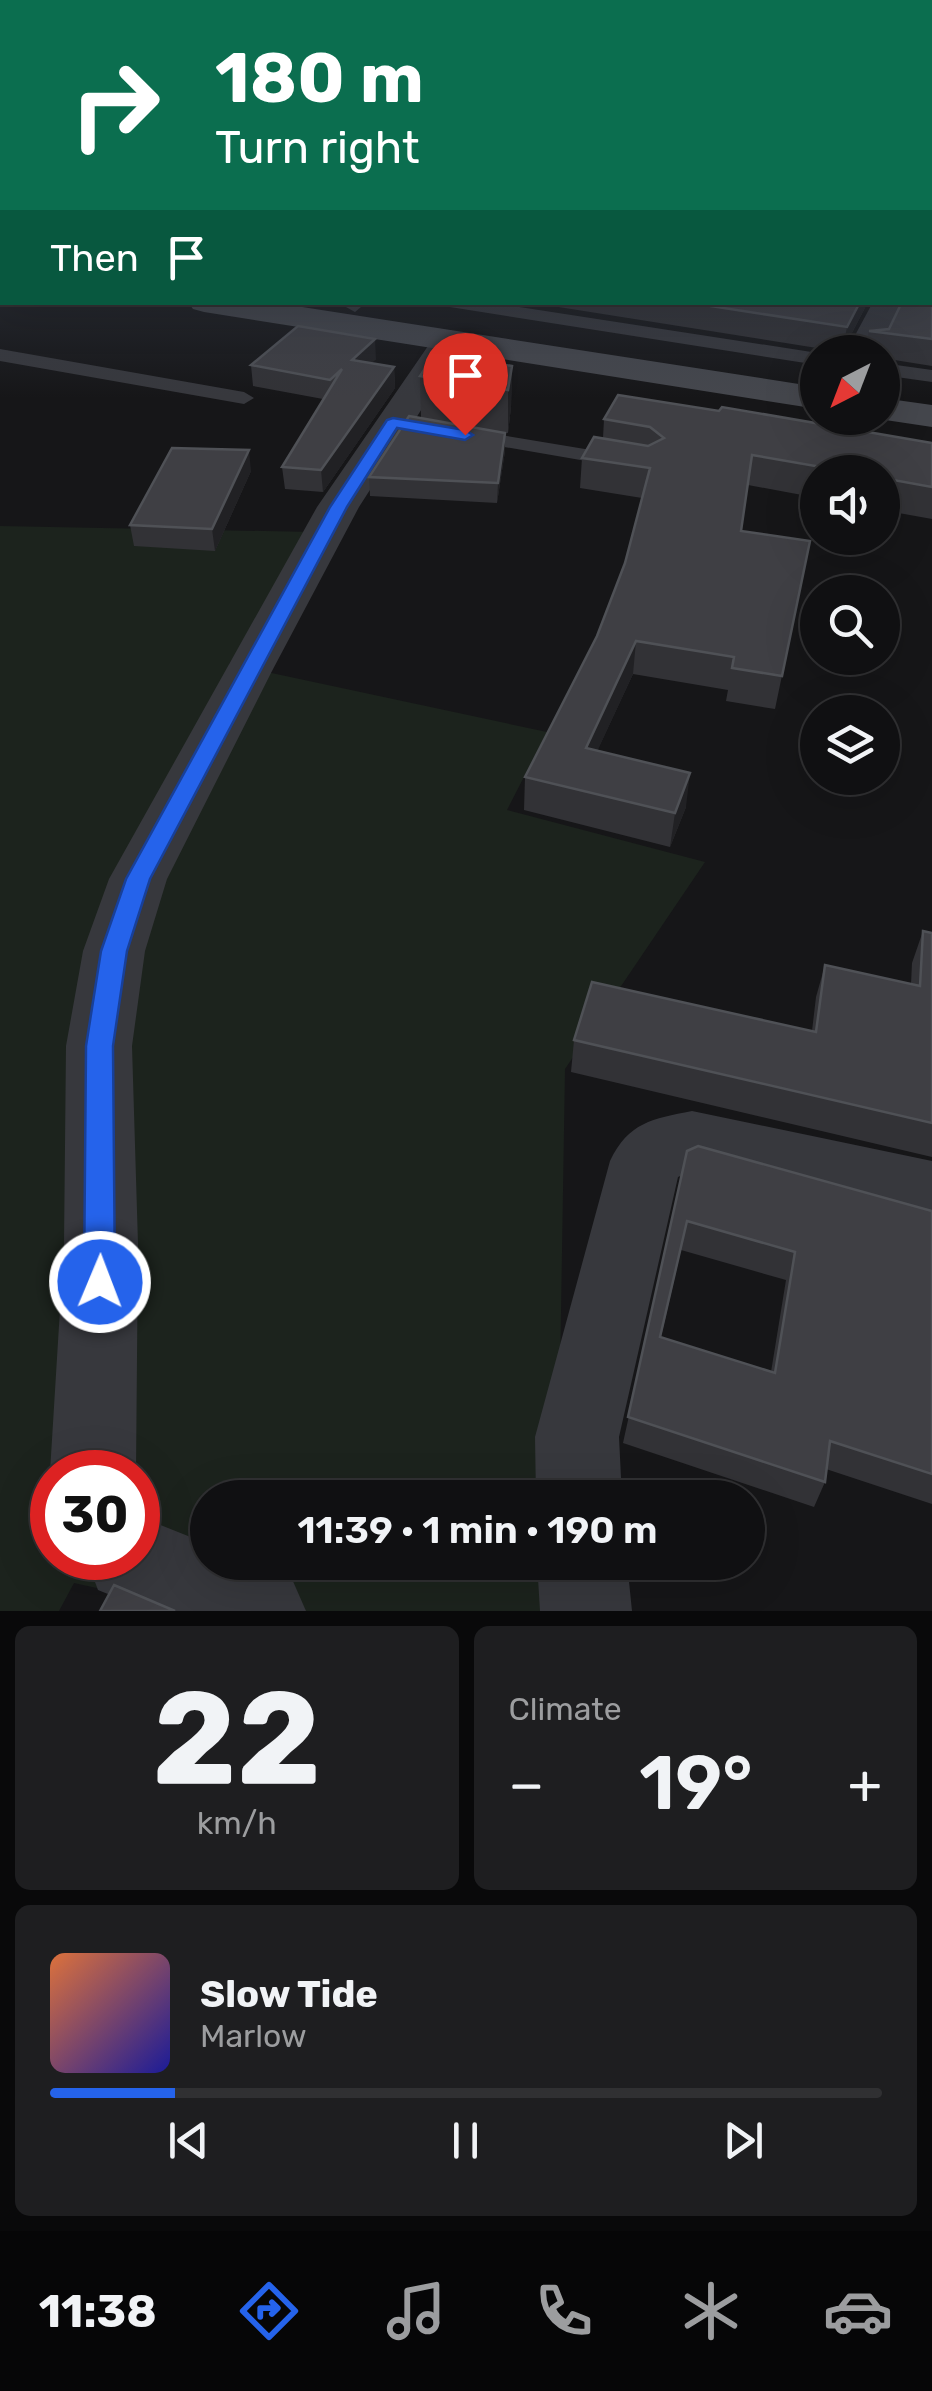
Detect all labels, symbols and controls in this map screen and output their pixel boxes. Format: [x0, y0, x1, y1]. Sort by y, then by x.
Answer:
text: 180 m [215, 37, 424, 120]
icon: right [50, 40, 180, 170]
text: Turn right [215, 121, 419, 174]
icon: arrive [159, 230, 214, 285]
text: Then [50, 235, 139, 281]
pin [423, 333, 508, 436]
north arrow [800, 335, 900, 435]
map controls [800, 335, 900, 795]
icon: arrive [438, 348, 493, 403]
button: sound [800, 455, 900, 555]
button: search [800, 575, 900, 675]
button: layers [800, 695, 900, 795]
position arrow [48, 1230, 152, 1334]
speed limit sign: 30 [30, 1450, 160, 1580]
text: 11:39 · 1 min · 190 m [297, 1507, 658, 1553]
text: 22 [152, 1661, 321, 1816]
text: Climate [509, 1690, 622, 1728]
text: 19° [639, 1739, 753, 1828]
text: − [509, 1752, 544, 1817]
text: + [848, 1752, 882, 1817]
text: km/h [197, 1804, 277, 1842]
text: Slow Tide [200, 1971, 378, 2017]
text: Marlow [200, 2017, 307, 2055]
icon: previous [161, 2113, 216, 2168]
icon: pause [438, 2113, 493, 2168]
icon: next [716, 2113, 771, 2168]
icon: directions [234, 2276, 304, 2346]
icon: music [381, 2276, 451, 2346]
icon: phone [529, 2276, 599, 2346]
icon: climate [676, 2276, 746, 2346]
icon: car [823, 2276, 893, 2346]
text: 11:38 [39, 2285, 157, 2338]

